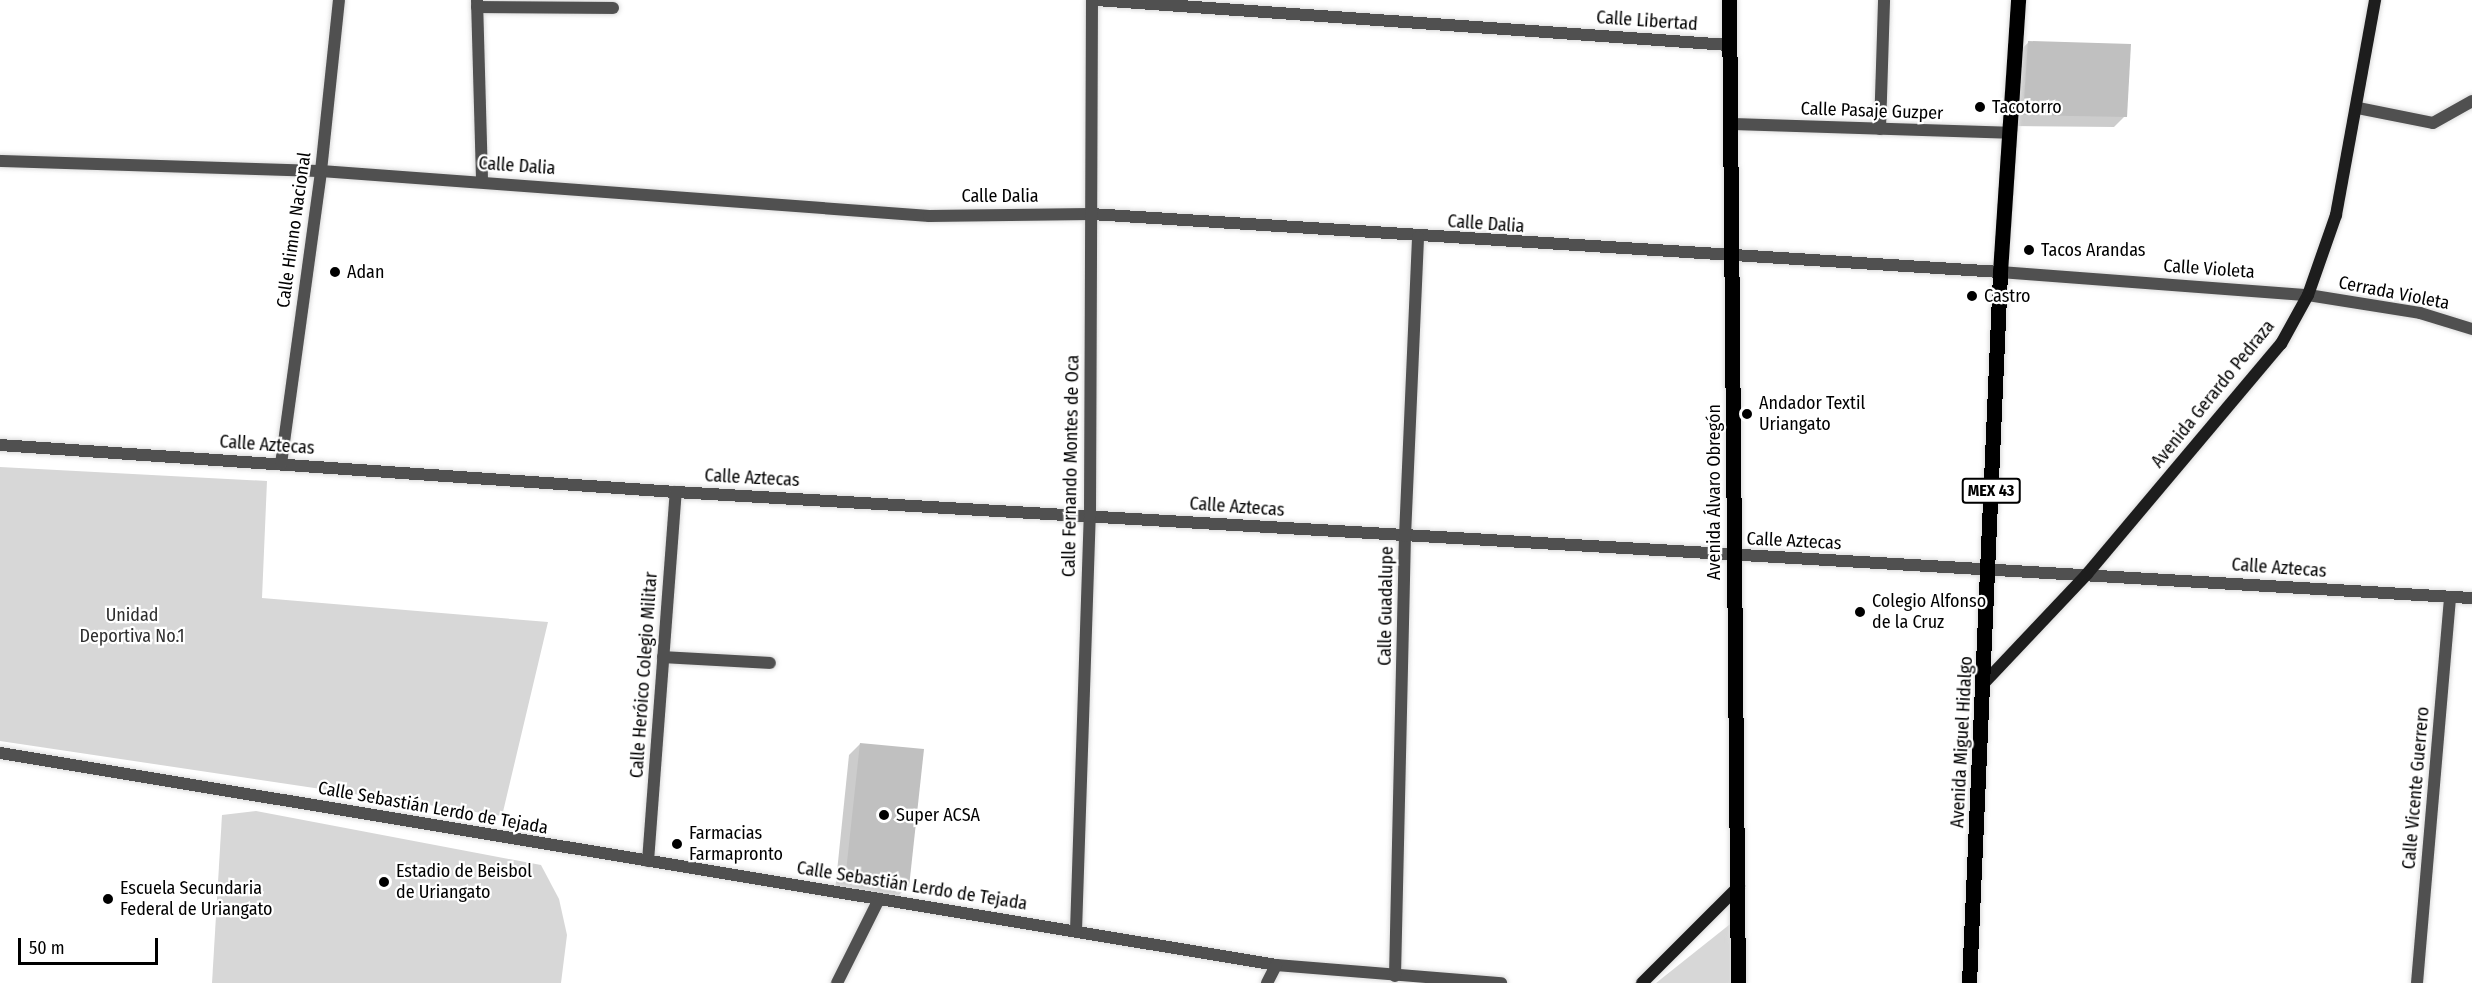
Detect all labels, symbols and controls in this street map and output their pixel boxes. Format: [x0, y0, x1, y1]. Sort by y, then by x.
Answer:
street label: Calle Libertad [1596, 7, 1698, 35]
place label: Tacotorro [1992, 96, 2062, 118]
street label: Calle Pasaje Guzper [1800, 98, 1944, 124]
marker: Tacotorro [1973, 100, 1987, 114]
street label: Calle Himno Nacional [272, 151, 316, 309]
street label: Calle Dalia [478, 153, 556, 179]
street label: Calle Dalia [961, 185, 1039, 207]
street label: Calle Dalia [1447, 211, 1525, 237]
place label: Tacos Arandas [2041, 239, 2146, 261]
marker: Tacos Arandas [2022, 243, 2036, 257]
street label: Calle Violeta [2163, 255, 2255, 283]
place label: Adan [347, 261, 384, 283]
marker: Adan [328, 265, 342, 279]
street label: Cerrada Violeta [2337, 272, 2451, 314]
place label: Castro [1984, 285, 2030, 307]
marker: Castro [1965, 289, 1979, 303]
street label: Avenida Gerardo Pedraza [2147, 316, 2279, 472]
street label: Calle Fernando Montes de Oca [1058, 355, 1084, 577]
place label: Andador Textil Uriangato [1759, 393, 1865, 436]
street label: Avenida Álvaro Obregón [1703, 404, 1725, 580]
marker: Andador Textil Uriangato [1740, 407, 1754, 421]
street label: Calle Aztecas [219, 431, 315, 459]
street label: Calle Aztecas [704, 465, 800, 491]
road number: MEX 43 [1961, 478, 2021, 504]
street label: Calle Aztecas [1189, 493, 1285, 521]
street label: Calle Aztecas [1746, 528, 1842, 554]
street label: Calle Guadalupe [1374, 546, 1398, 666]
street label: Calle Aztecas [2231, 554, 2327, 582]
street label: Calle Heróico Colegio Militar [626, 571, 662, 779]
place label: Colegio Alfonso de la Cruz [1872, 591, 1986, 634]
park label: Unidad Deportiva No.1 [79, 605, 185, 648]
marker: Colegio Alfonso de la Cruz [1853, 605, 1867, 619]
street label: Avenida Miguel Hidalgo [1947, 656, 1977, 828]
street label: Calle Vicente Guerrero [2398, 706, 2434, 870]
street label: Calle Sebastián Lerdo de Tejada [316, 777, 550, 839]
place label: Super ACSA [896, 804, 980, 826]
marker: Super ACSA [877, 808, 891, 822]
place label: Farmacias Farmapronto [689, 823, 783, 866]
marker: Farmacias Farmapronto [670, 837, 684, 851]
street label: Calle Sebastián Lerdo de Tejada [795, 857, 1029, 915]
place label: Estadio de Beisbol de Uriangato [396, 861, 532, 904]
marker: Estadio de Beisbol de Uriangato [377, 875, 391, 889]
place label: Escuela Secundaria Federal de Uriangato [120, 878, 273, 920]
marker: Escuela Secundaria Federal de Uriangato [101, 892, 115, 906]
scale bar [21, 926, 160, 964]
text: 50 m [29, 937, 65, 959]

